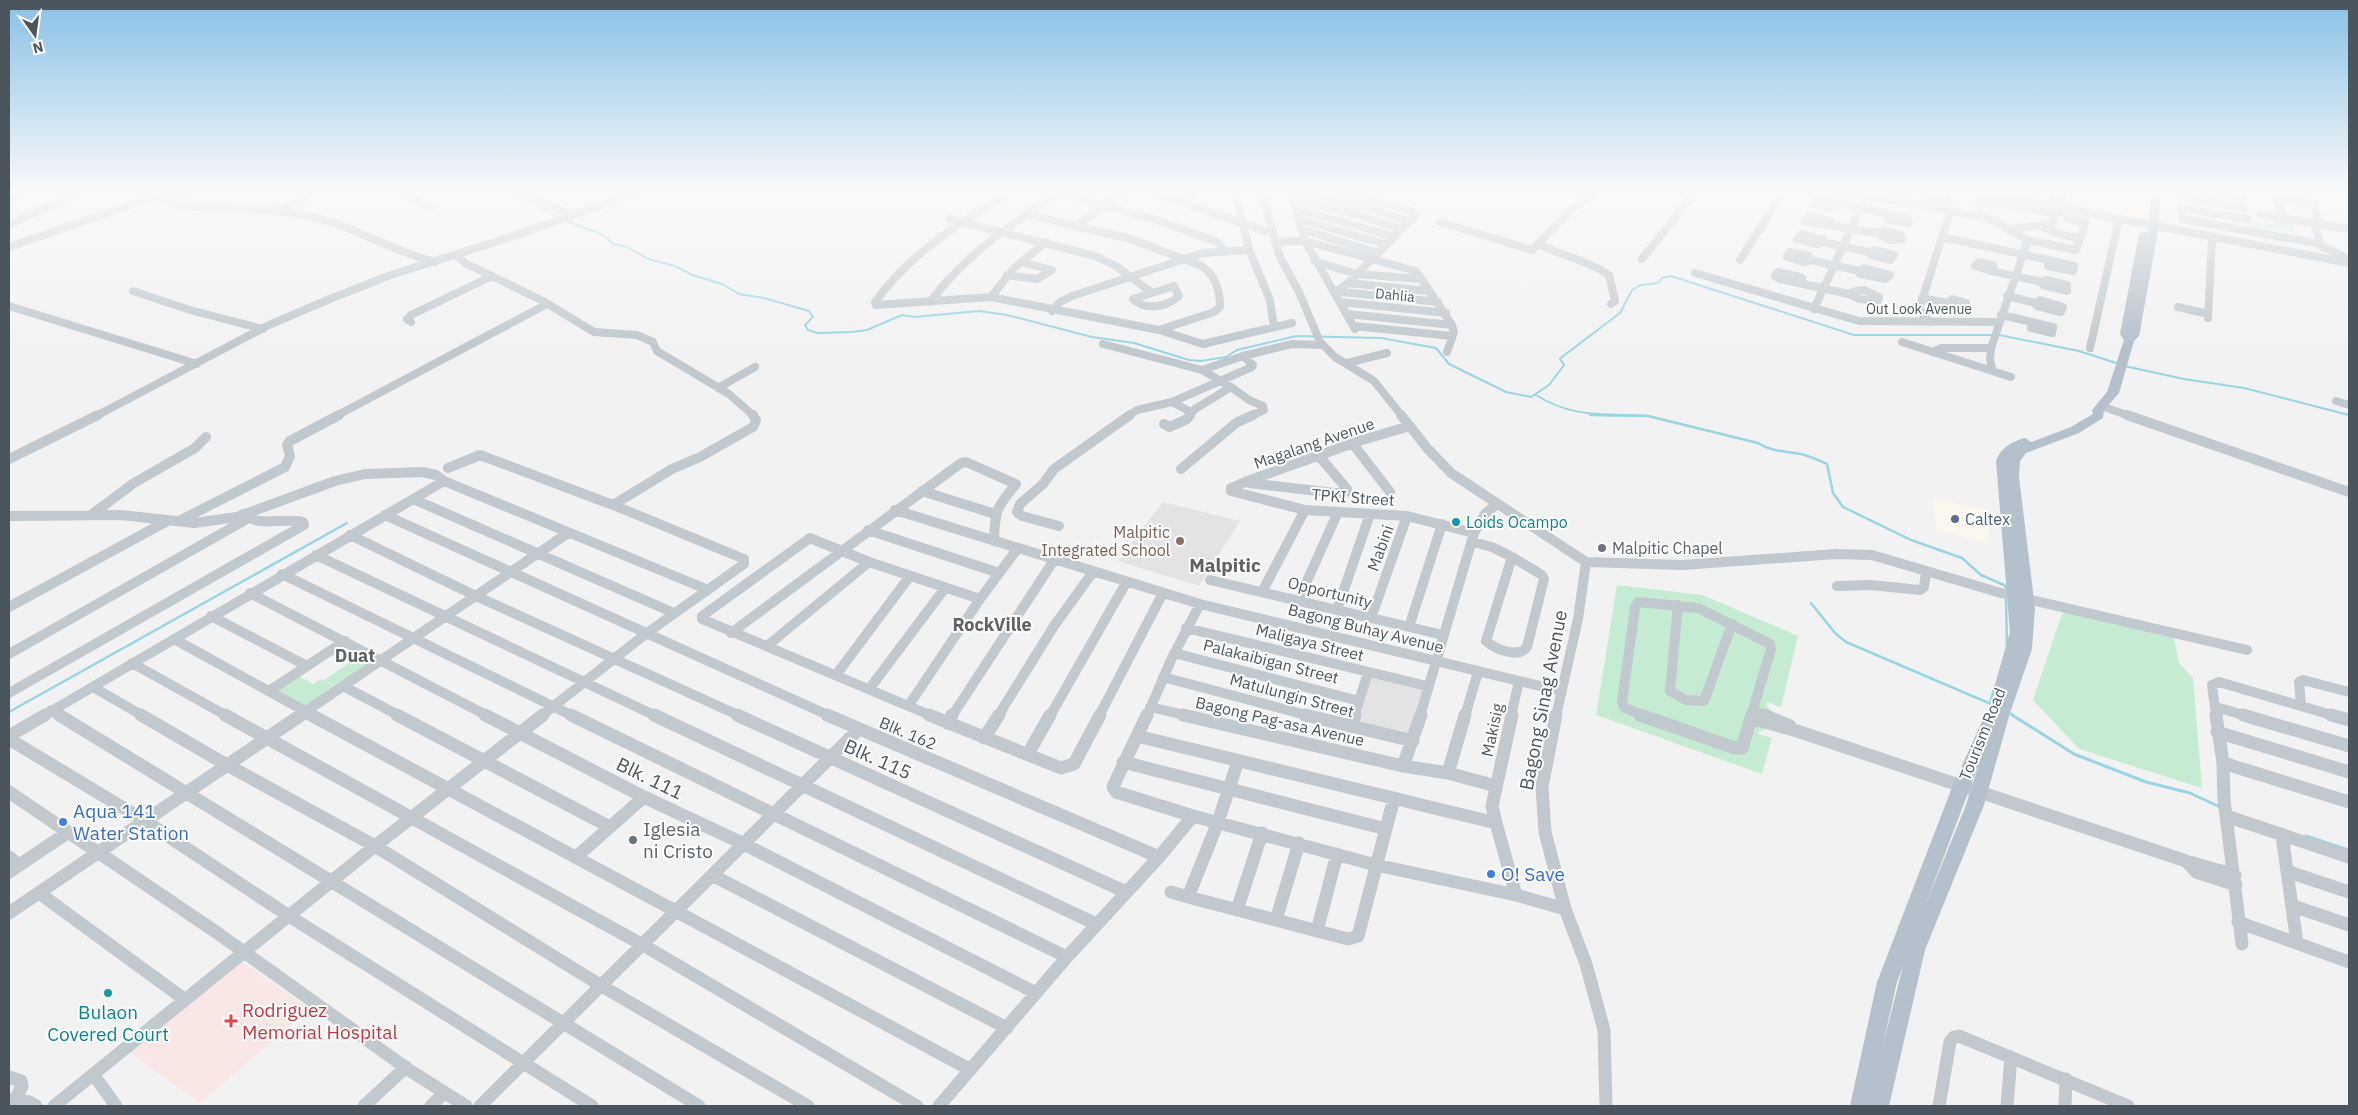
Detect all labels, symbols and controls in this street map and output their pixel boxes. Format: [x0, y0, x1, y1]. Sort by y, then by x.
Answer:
north arrow [10, 10, 60, 60]
text: N [31, 38, 45, 58]
street label: Dahlia [1374, 284, 1416, 306]
street label: Out Look Avenue [1866, 300, 1972, 318]
street label: Magalang Avenue [1251, 413, 1377, 473]
street label: TPKI Street [1311, 484, 1395, 510]
place label: Caltex [1965, 509, 2010, 529]
place label: Loids Ocampo [1466, 512, 1568, 532]
marker: Caltex [1949, 513, 1961, 525]
marker: Loids Ocampo [1450, 516, 1462, 528]
place label: Malpitic Integrated School [1041, 522, 1170, 560]
street label: Mabini [1362, 522, 1398, 574]
marker: Malpitic Integrated School [1174, 535, 1186, 547]
place label: Malpitic Chapel [1612, 538, 1723, 558]
marker: Malpitic Chapel [1596, 542, 1608, 554]
district label: Malpitic [1189, 553, 1261, 577]
street label: Opportunity [1286, 572, 1374, 612]
street label: Bagong Buhay Avenue [1286, 599, 1446, 657]
street label: Bagong Sinag Avenue [1514, 608, 1572, 792]
district label: RockVille [952, 613, 1032, 636]
street label: Maligaya Street [1254, 619, 1366, 665]
street label: Palakaibigan Street [1201, 635, 1341, 687]
district label: Duat [335, 644, 375, 667]
street label: Matulungin Street [1228, 669, 1356, 721]
street label: Tourism Road [1954, 685, 2010, 783]
street label: Bagong Pag-asa Avenue [1194, 692, 1367, 750]
street label: Makisig [1477, 701, 1508, 759]
street label: Blk. 162 [876, 712, 940, 754]
street label: Blk. 115 [840, 734, 916, 784]
street label: Blk. 111 [613, 752, 687, 804]
place label: Aqua 141 Water Station [73, 799, 189, 845]
marker: Aqua 141 Water Station [57, 816, 69, 828]
place label: Iglesia ni Cristo [643, 817, 713, 863]
marker: Iglesia ni Cristo [627, 834, 639, 846]
place label: O! Save [1501, 862, 1565, 886]
marker: O! Save [1485, 868, 1497, 880]
marker: Bulaon Covered Court [102, 987, 114, 999]
place label: Rodriguez Memorial Hospital [242, 998, 398, 1044]
place label: Bulaon Covered Court [47, 1000, 169, 1046]
marker: Rodriguez Memorial Hospital [224, 1014, 238, 1028]

